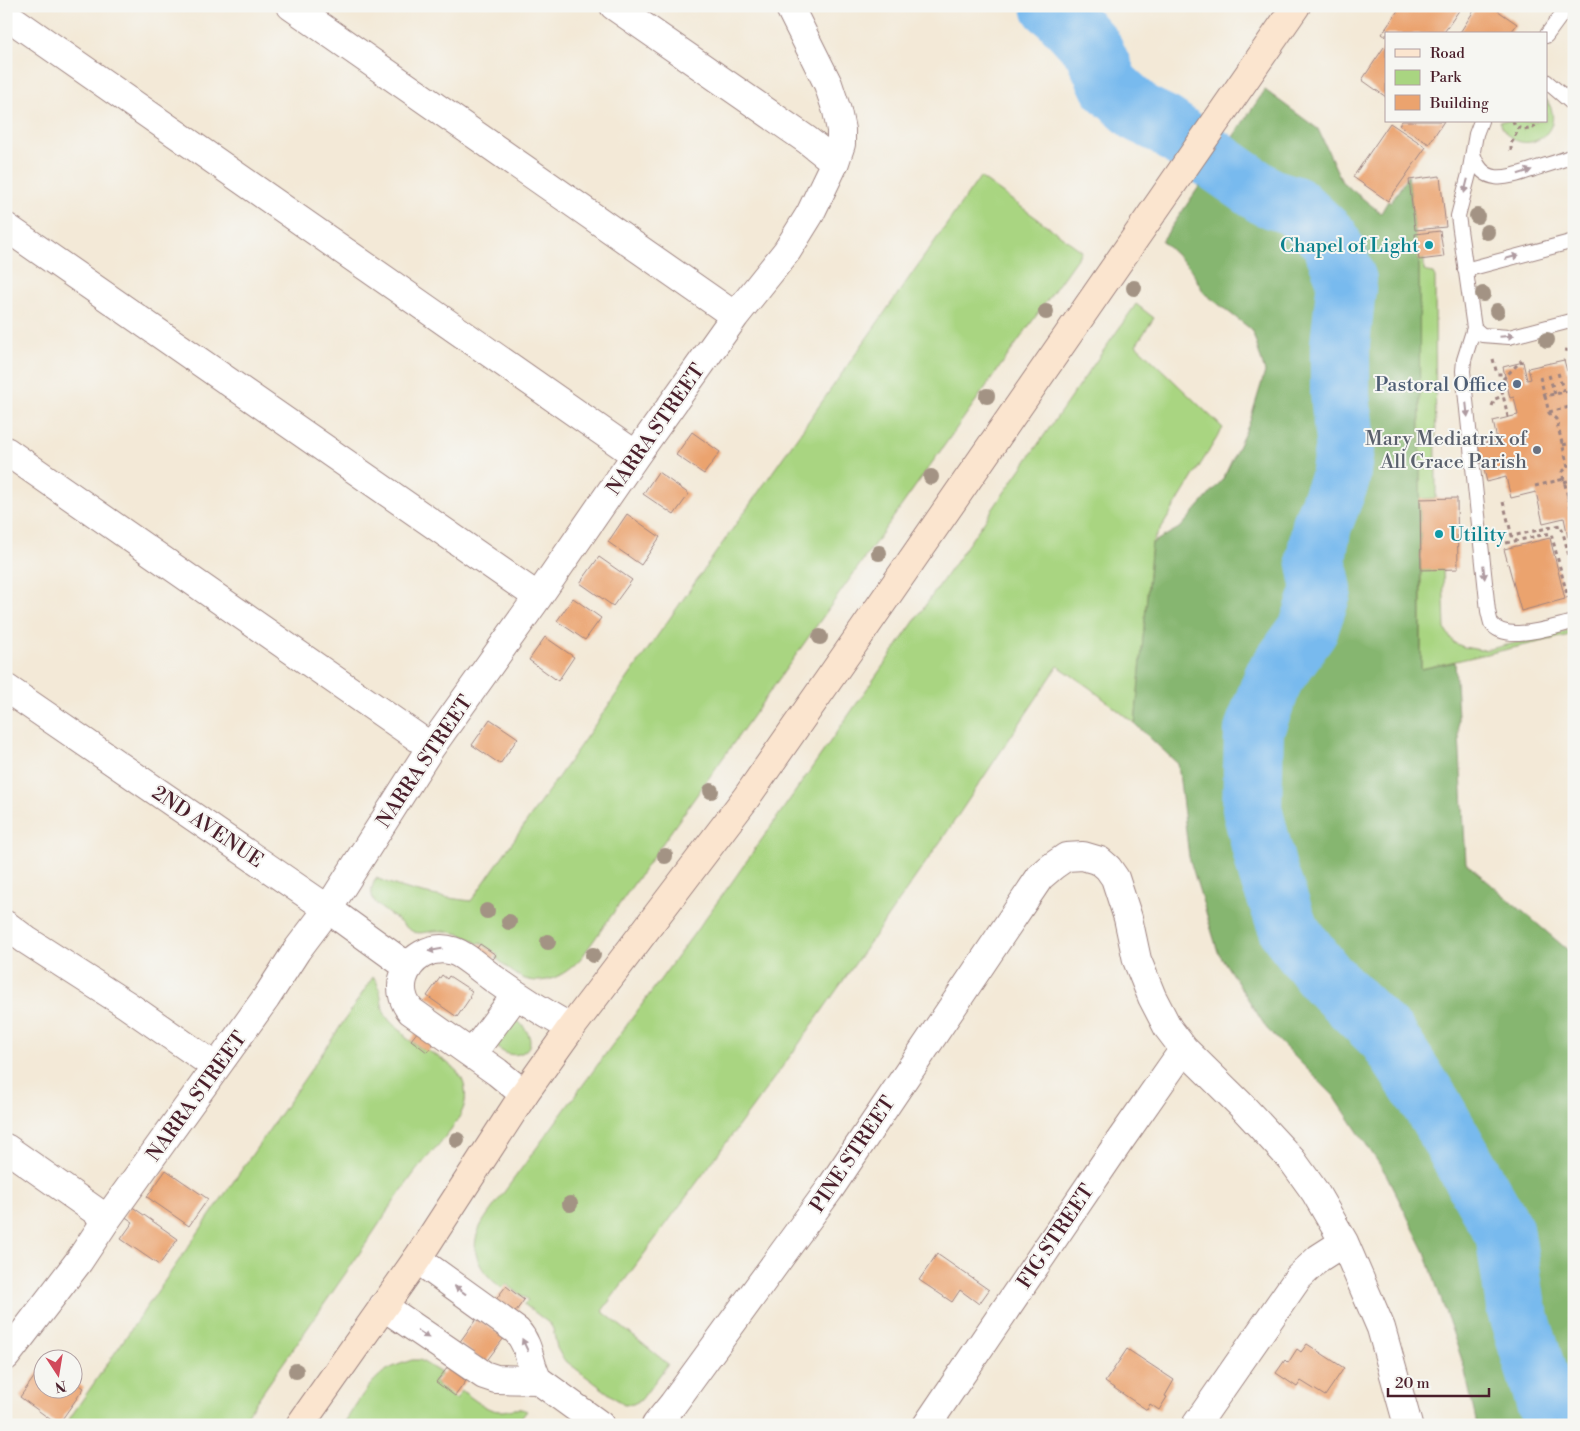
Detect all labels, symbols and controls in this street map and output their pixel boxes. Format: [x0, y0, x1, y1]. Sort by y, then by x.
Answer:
legend [1385, 32, 1548, 122]
text: Road [1430, 44, 1465, 63]
text: Park [1430, 68, 1462, 87]
text: Building [1429, 94, 1489, 113]
one-way arrow [1518, 168, 1533, 175]
one-way arrow [1462, 178, 1470, 193]
place label: Chapel of Light [1280, 234, 1419, 259]
marker: Chapel of Light [1423, 239, 1435, 251]
one-way arrow [1505, 253, 1520, 261]
one-way arrow [1499, 332, 1515, 340]
street label: NARRA STREET [602, 359, 711, 500]
place label: Pastoral Office [1375, 373, 1507, 398]
marker: Pastoral Office [1511, 378, 1523, 390]
one-way arrow [1463, 402, 1471, 418]
place label: Mary Mediatrix of All Grace Parish [1365, 427, 1528, 475]
marker: Mary Mediatrix of All Grace Parish [1531, 444, 1543, 456]
place label: Utility [1449, 523, 1506, 548]
marker: Utility [1433, 528, 1445, 540]
one-way arrow [1480, 564, 1488, 580]
street label: NARRA STREET [372, 691, 479, 833]
street label: 2ND AVENUE [147, 781, 268, 874]
one-way arrow [427, 947, 443, 955]
street label: NARRA STREET [142, 1027, 253, 1167]
street label: PINE STREET [805, 1092, 901, 1218]
street label: FIG STREET [1012, 1180, 1100, 1294]
one-way arrow [454, 1285, 467, 1296]
one-way arrow [417, 1329, 430, 1339]
one-way arrow [521, 1338, 529, 1352]
north arrow [32, 1348, 82, 1398]
scale bar [1388, 1366, 1489, 1398]
text: 20 m [1395, 1374, 1430, 1393]
text: N [53, 1376, 68, 1396]

